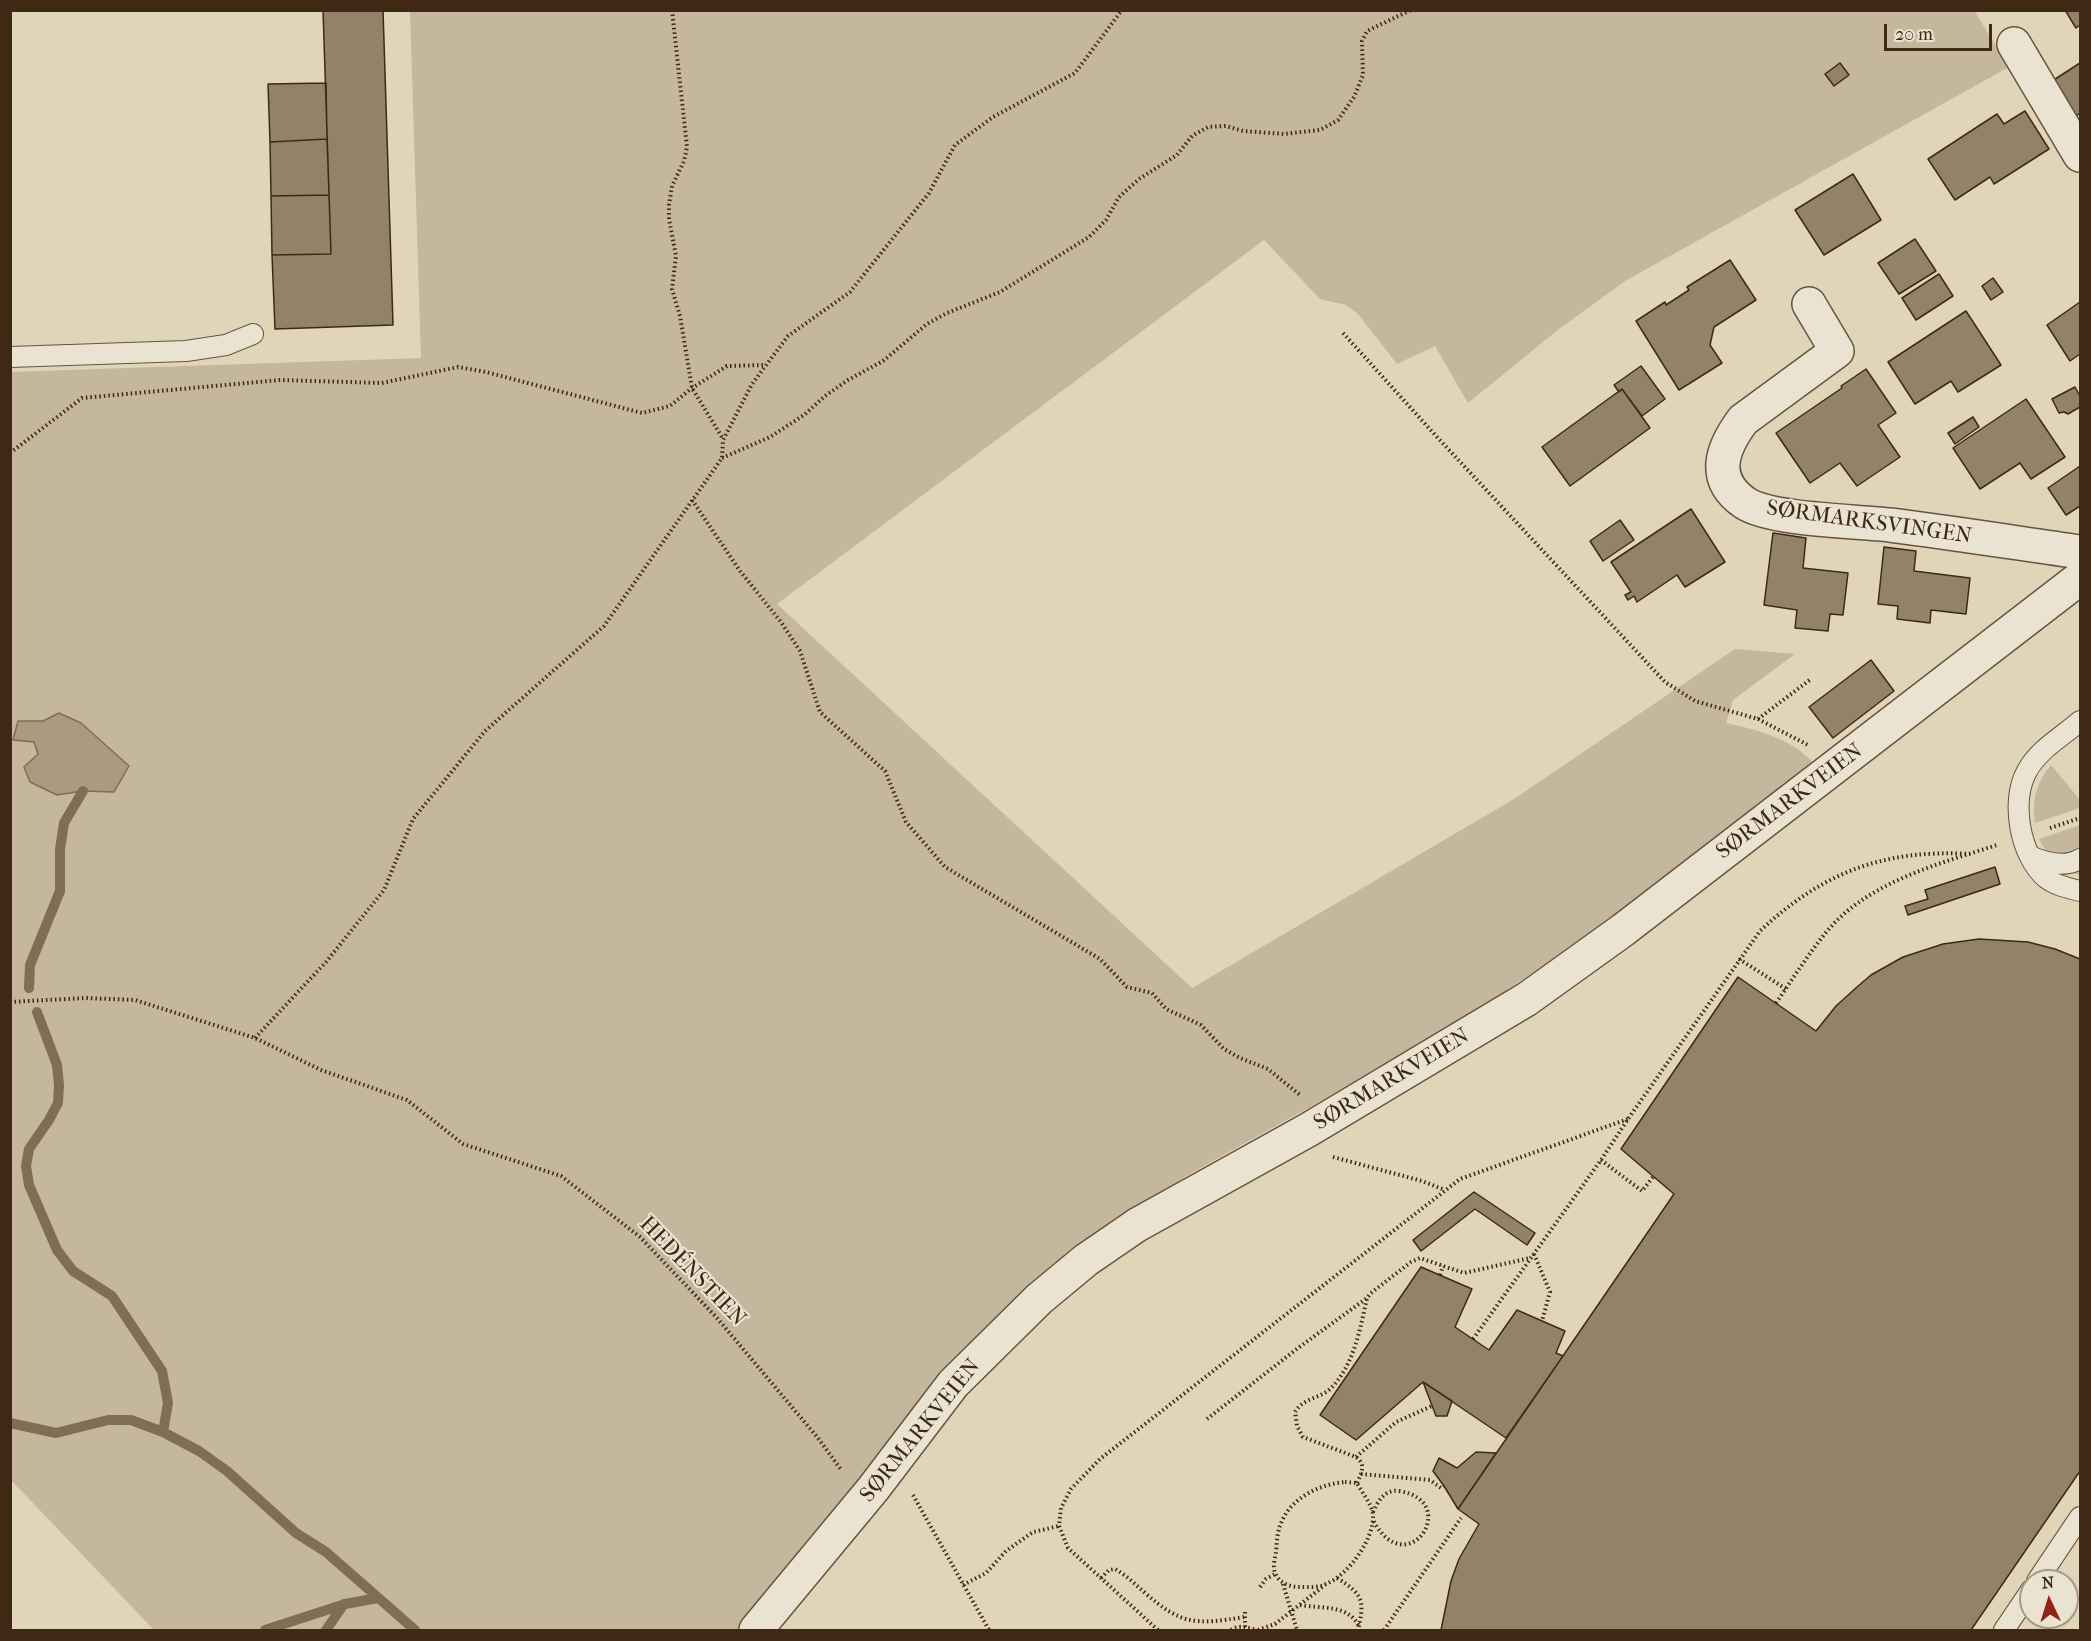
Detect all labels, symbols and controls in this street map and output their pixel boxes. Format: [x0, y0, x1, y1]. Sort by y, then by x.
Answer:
scale bar [1887, 12, 1995, 50]
text: 20 m [1895, 24, 1933, 45]
street label: SØRMARKSVINGEN [1765, 496, 1973, 550]
street label: SØRMARKVEIEN [1711, 738, 1869, 866]
street label: SØRMARKVEIEN [1309, 1023, 1475, 1137]
street label: HEDÉNSTIEN [633, 1212, 751, 1332]
street label: SØRMARKVEIEN [855, 1354, 987, 1508]
north arrow [2019, 1569, 2079, 1629]
text: N [2041, 1573, 2055, 1592]

